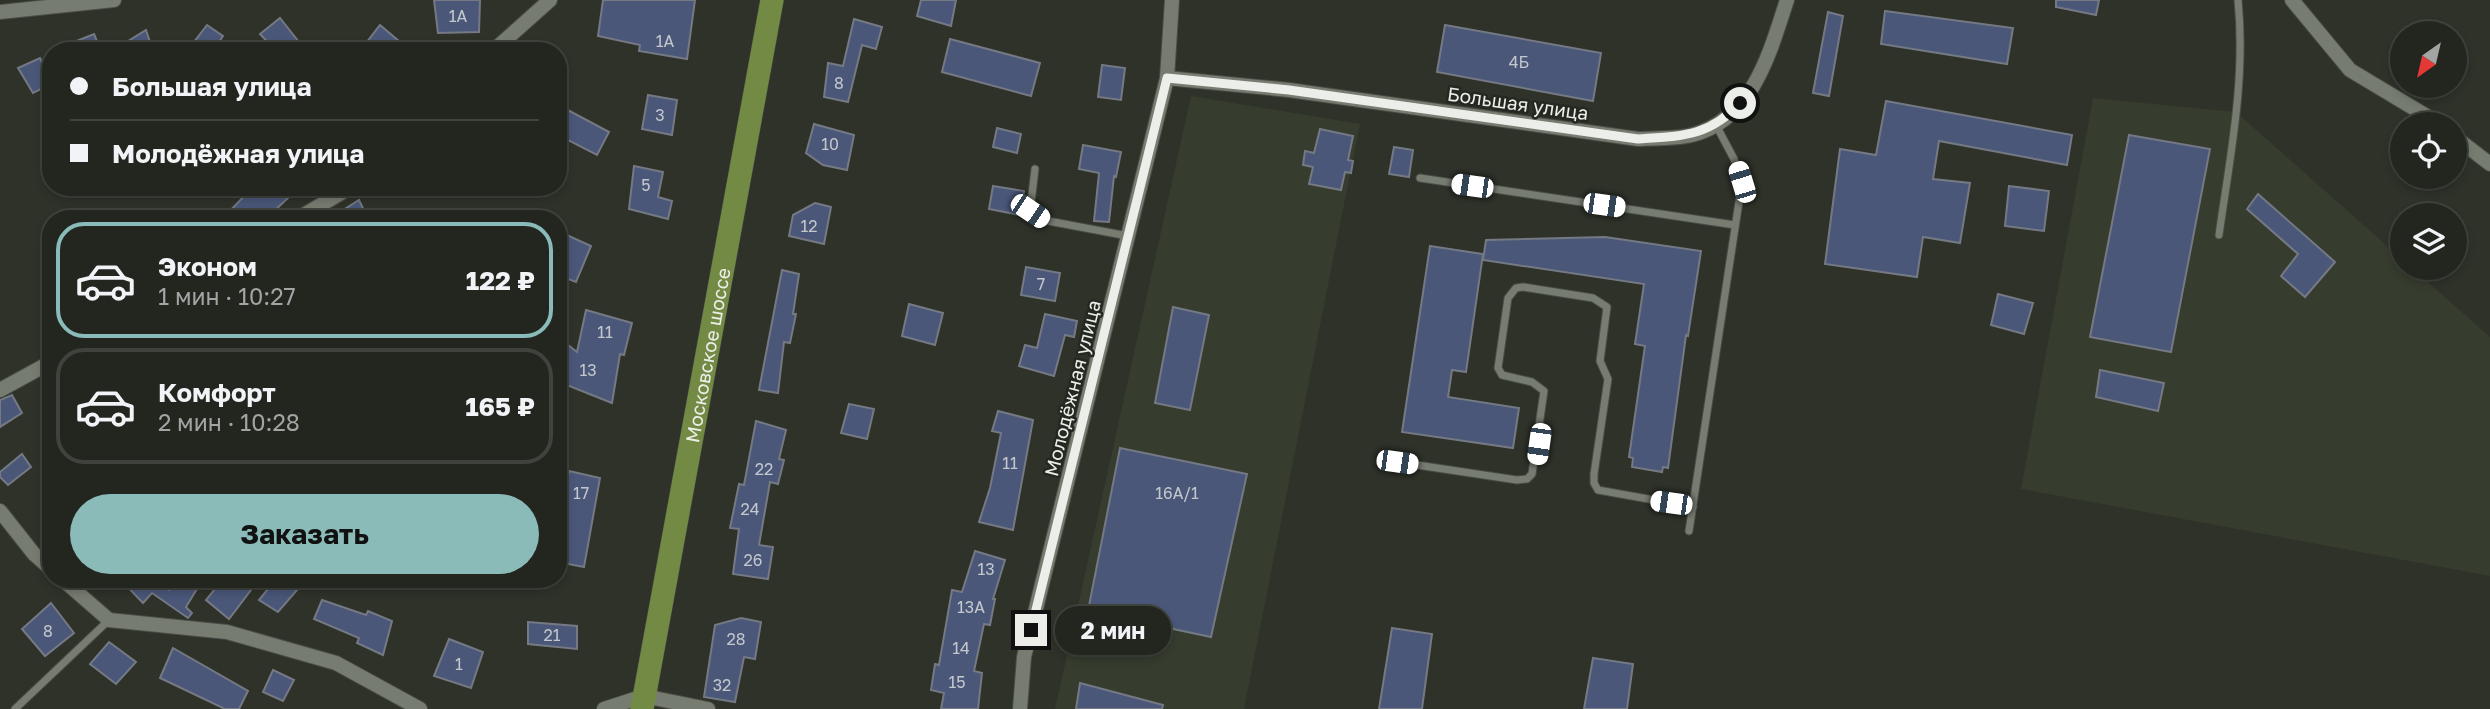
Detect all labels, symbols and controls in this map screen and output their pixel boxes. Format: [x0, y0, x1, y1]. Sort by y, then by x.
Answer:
house number: 1А [449, 6, 468, 26]
north arrow [2390, 21, 2468, 98]
map controls [2390, 21, 2467, 280]
house number: 1А [656, 31, 675, 51]
house number: 4Б [1509, 52, 1529, 72]
text: Большая улица [112, 71, 312, 102]
house number: 8 [834, 73, 844, 93]
street label: Большая улица [1446, 82, 1590, 124]
route start [1724, 87, 1756, 119]
house number: 3 [655, 105, 665, 125]
button: locate [2390, 112, 2467, 189]
house number: 10 [821, 134, 839, 154]
text: Молодёжная улица [112, 138, 364, 169]
car [1726, 159, 1759, 205]
car [1450, 173, 1495, 199]
house number: 5 [641, 175, 651, 195]
car [1007, 191, 1054, 231]
car [1582, 192, 1627, 218]
button: layers [2390, 203, 2467, 280]
house number: 12 [800, 216, 818, 236]
icon: car [74, 249, 137, 312]
text: Эконом [158, 251, 257, 282]
text: 122 ₽ [466, 265, 535, 296]
street label: Московское шоссе [680, 266, 734, 444]
house number: 7 [1037, 274, 1045, 294]
text: 1 мин · 10:27 [158, 282, 296, 310]
street label: Молодёжная улица [1039, 298, 1105, 478]
house number: 11 [597, 322, 613, 342]
house number: 13 [579, 360, 597, 380]
icon: car [74, 375, 137, 438]
text: Комфорт [158, 377, 276, 408]
text: 165 ₽ [465, 391, 535, 422]
text: 2 мин · 10:28 [158, 408, 300, 436]
car [1526, 422, 1553, 466]
car [1375, 449, 1420, 475]
house number: 11 [1002, 453, 1018, 473]
house number: 22 [755, 459, 773, 479]
house number: 17 [573, 483, 589, 503]
house number: 16A/1 [1155, 483, 1199, 503]
car [1649, 490, 1694, 516]
button: Заказать [70, 494, 539, 574]
house number: 24 [740, 499, 760, 519]
house number: 26 [744, 550, 762, 570]
house number: 13 [977, 559, 995, 579]
house number: 13А [957, 597, 985, 617]
callout: 2 мин [1056, 606, 1171, 654]
route end [1015, 614, 1047, 646]
text: 2 мин [1081, 616, 1145, 644]
house number: 8 [43, 621, 53, 641]
house number: 21 [543, 625, 561, 645]
house number: 28 [726, 629, 746, 649]
house number: 14 [952, 638, 970, 658]
house number: 1 [455, 654, 463, 674]
house number: 15 [948, 672, 966, 692]
house number: 32 [713, 675, 731, 695]

